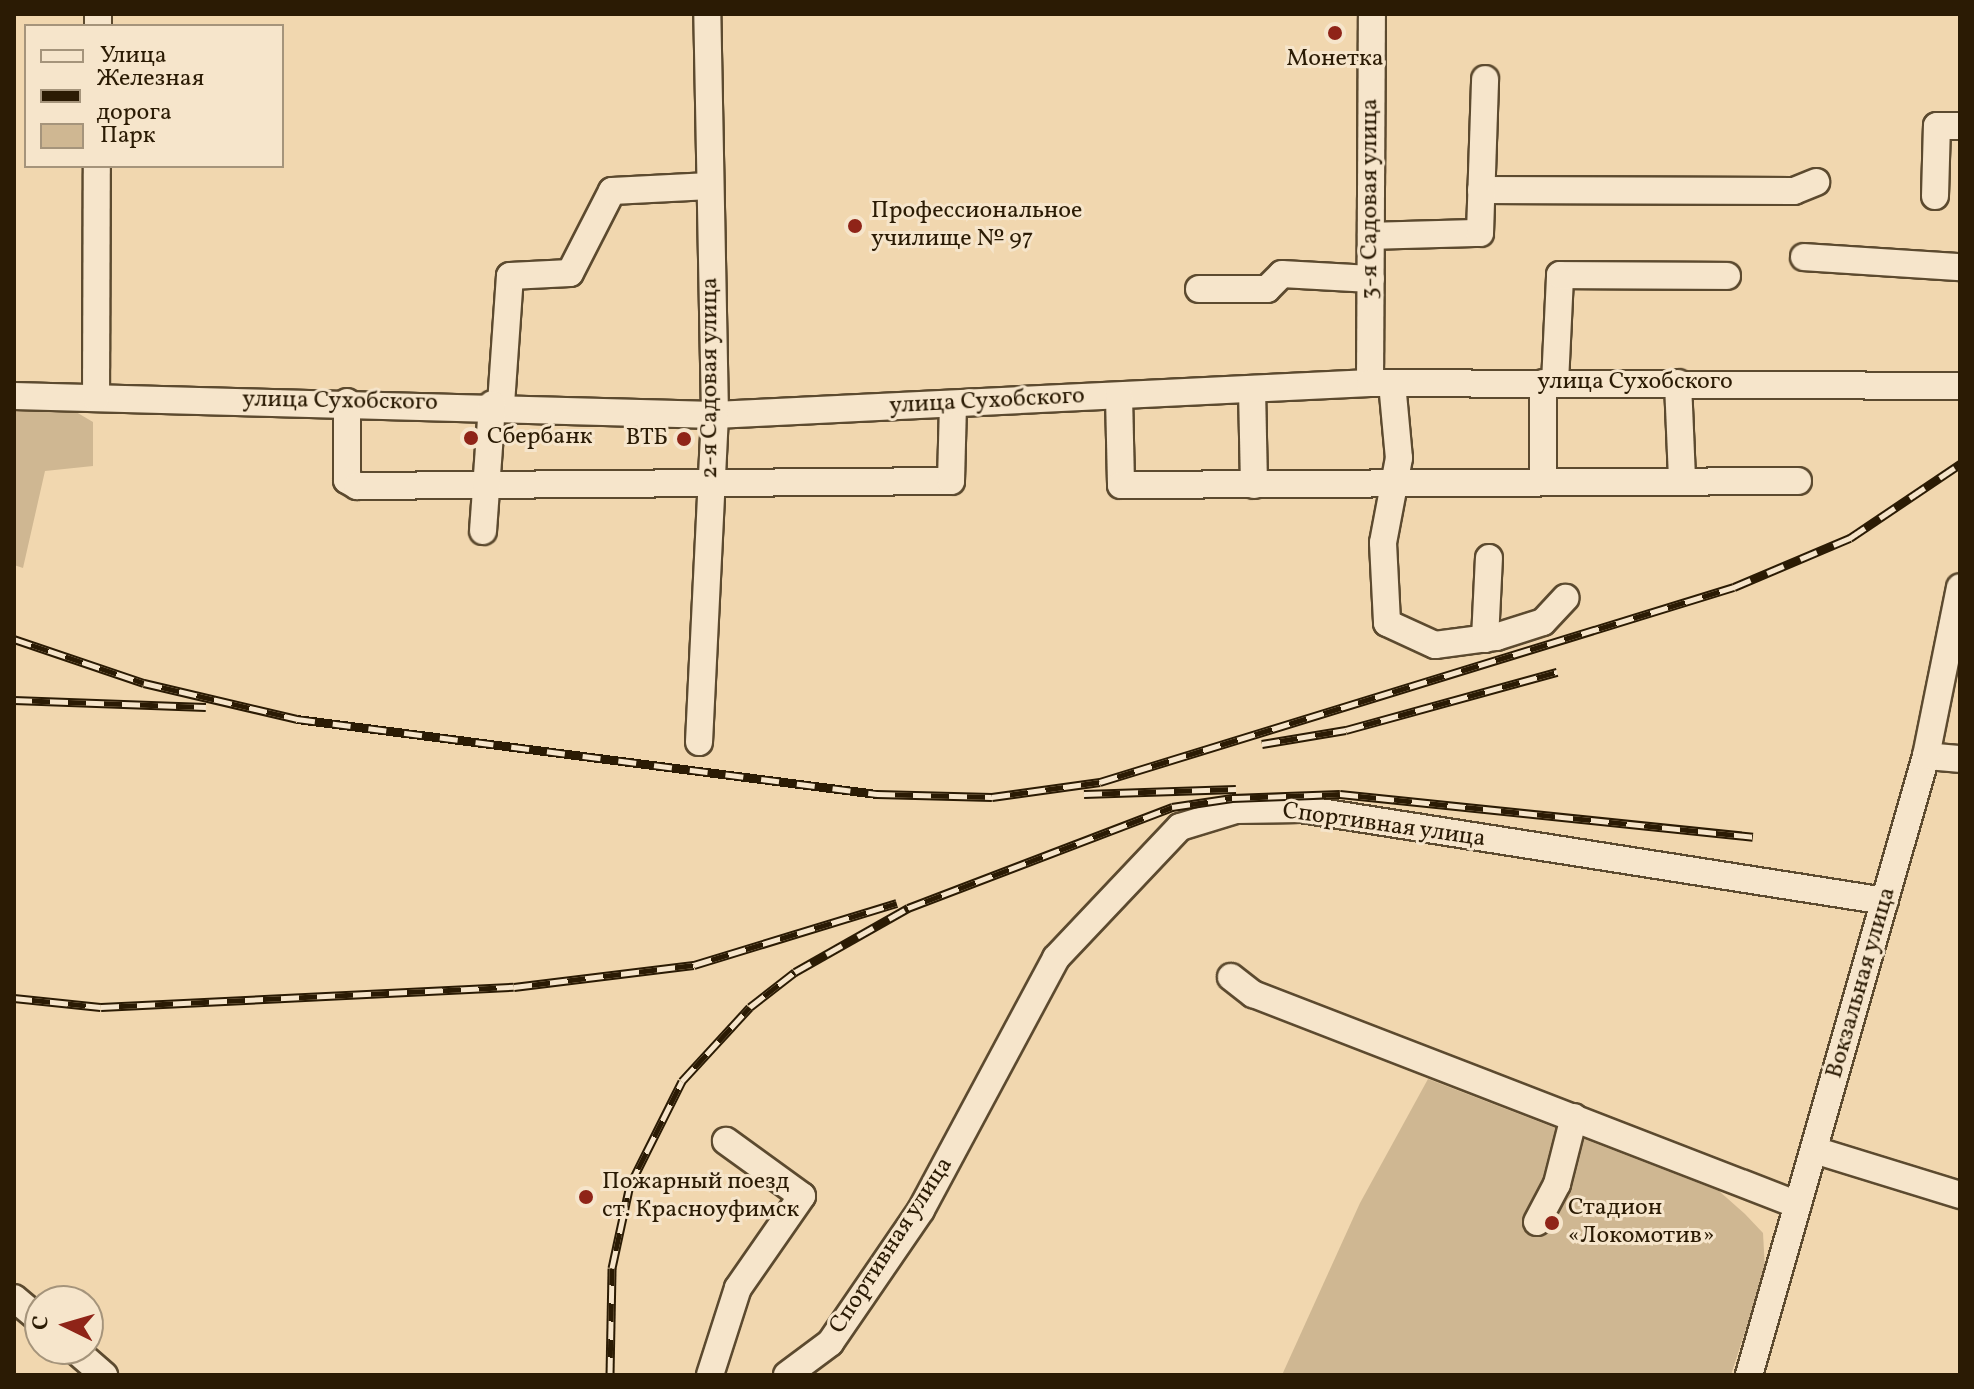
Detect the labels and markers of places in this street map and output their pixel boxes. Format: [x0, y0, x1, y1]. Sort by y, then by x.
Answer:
marker: Монетка [1326, 24, 1344, 42]
place label: Монетка [1286, 46, 1384, 74]
place label: Профессиональное училище № 97 [871, 198, 1082, 254]
marker: Профессиональное училище № 97 [846, 217, 864, 235]
place label: Сбербанк [487, 424, 593, 452]
place label: ВТБ [625, 425, 668, 453]
marker: Сбербанк [462, 429, 480, 447]
marker: ВТБ [675, 430, 693, 448]
place label: Пожарный поезд ст. Красноуфимск [602, 1169, 799, 1225]
marker: Пожарный поезд ст. Красноуфимск [577, 1188, 595, 1206]
place label: Стадион «Локомотив» [1568, 1195, 1714, 1251]
marker: Стадион «Локомотив» [1543, 1214, 1561, 1232]

